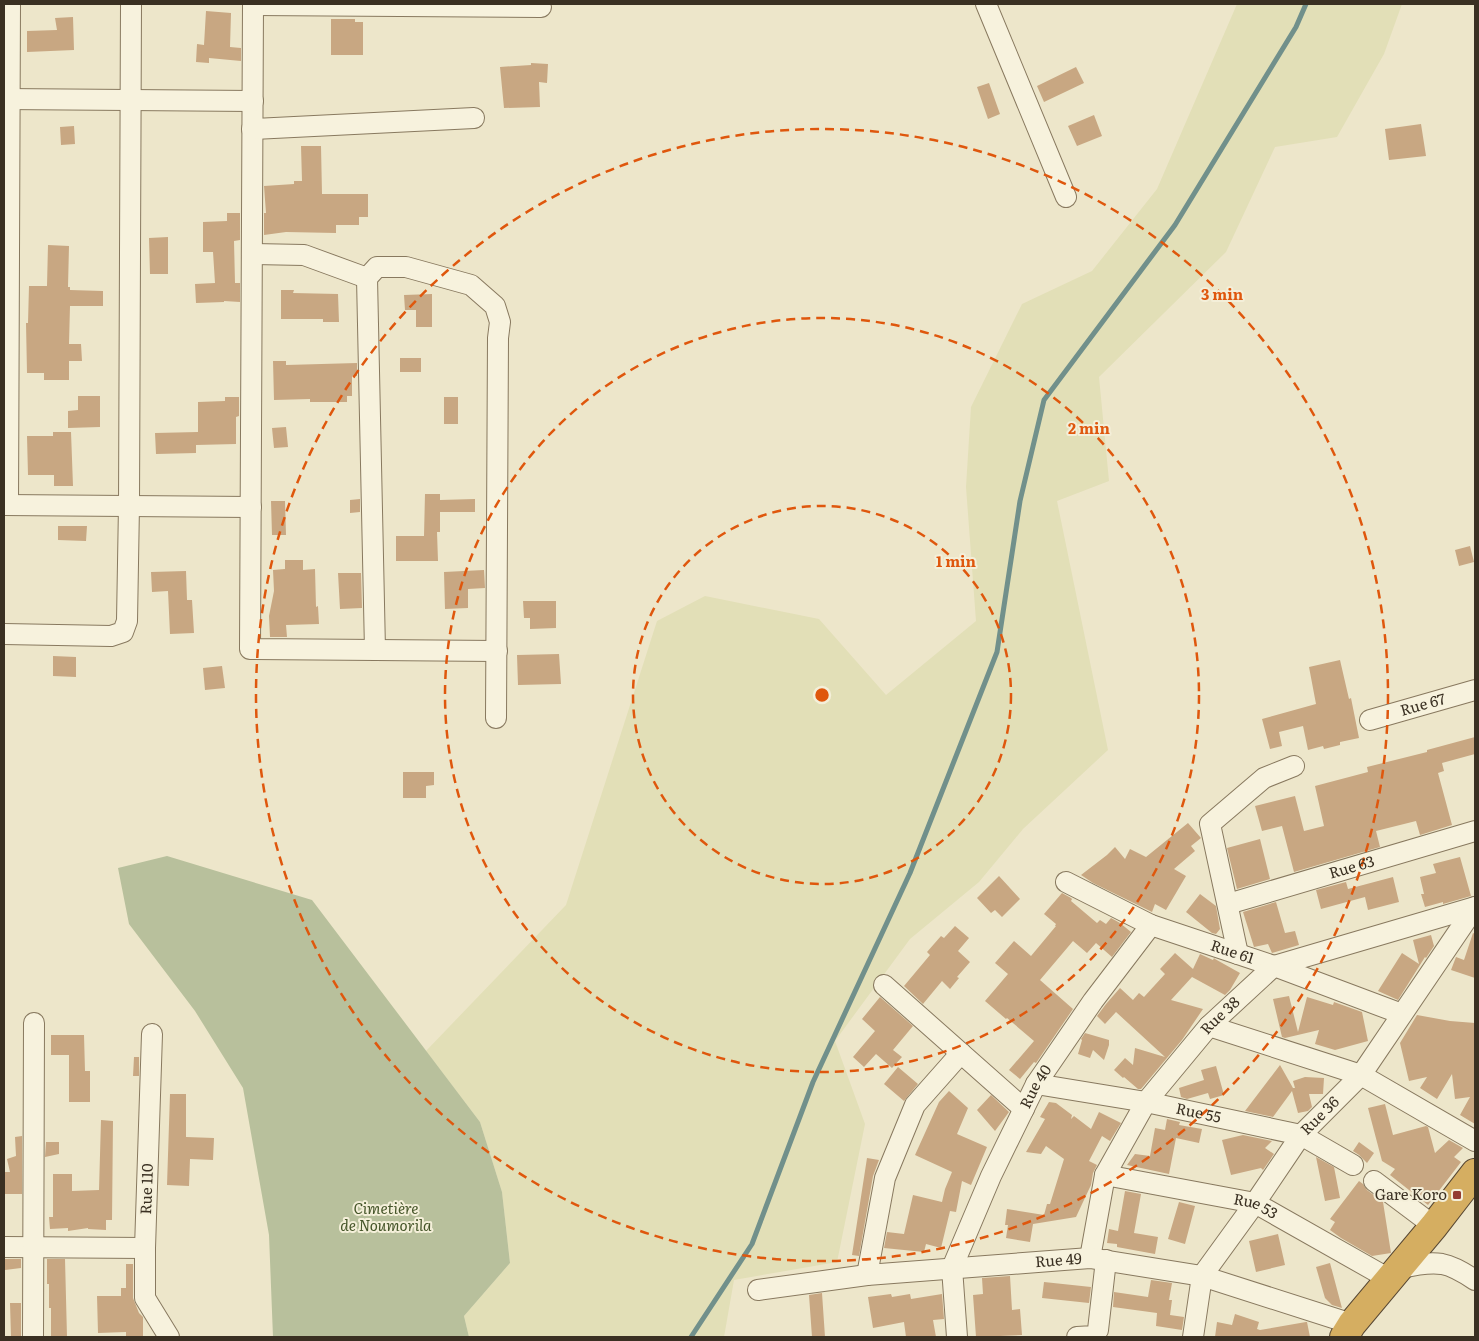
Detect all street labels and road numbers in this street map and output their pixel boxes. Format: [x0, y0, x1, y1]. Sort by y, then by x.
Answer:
street label: Rue 67 [1397, 686, 1448, 721]
street label: Rue 63 [1326, 848, 1377, 884]
street label: Rue 61 [1208, 933, 1258, 969]
street label: Rue 38 [1194, 990, 1244, 1039]
street label: Rue 40 [1013, 1059, 1056, 1112]
street label: Rue 36 [1294, 1090, 1344, 1139]
street label: Rue 55 [1174, 1096, 1224, 1128]
street label: Rue 110 [133, 1163, 158, 1215]
street label: Rue 53 [1232, 1186, 1283, 1224]
street label: Rue 49 [1034, 1246, 1083, 1272]

